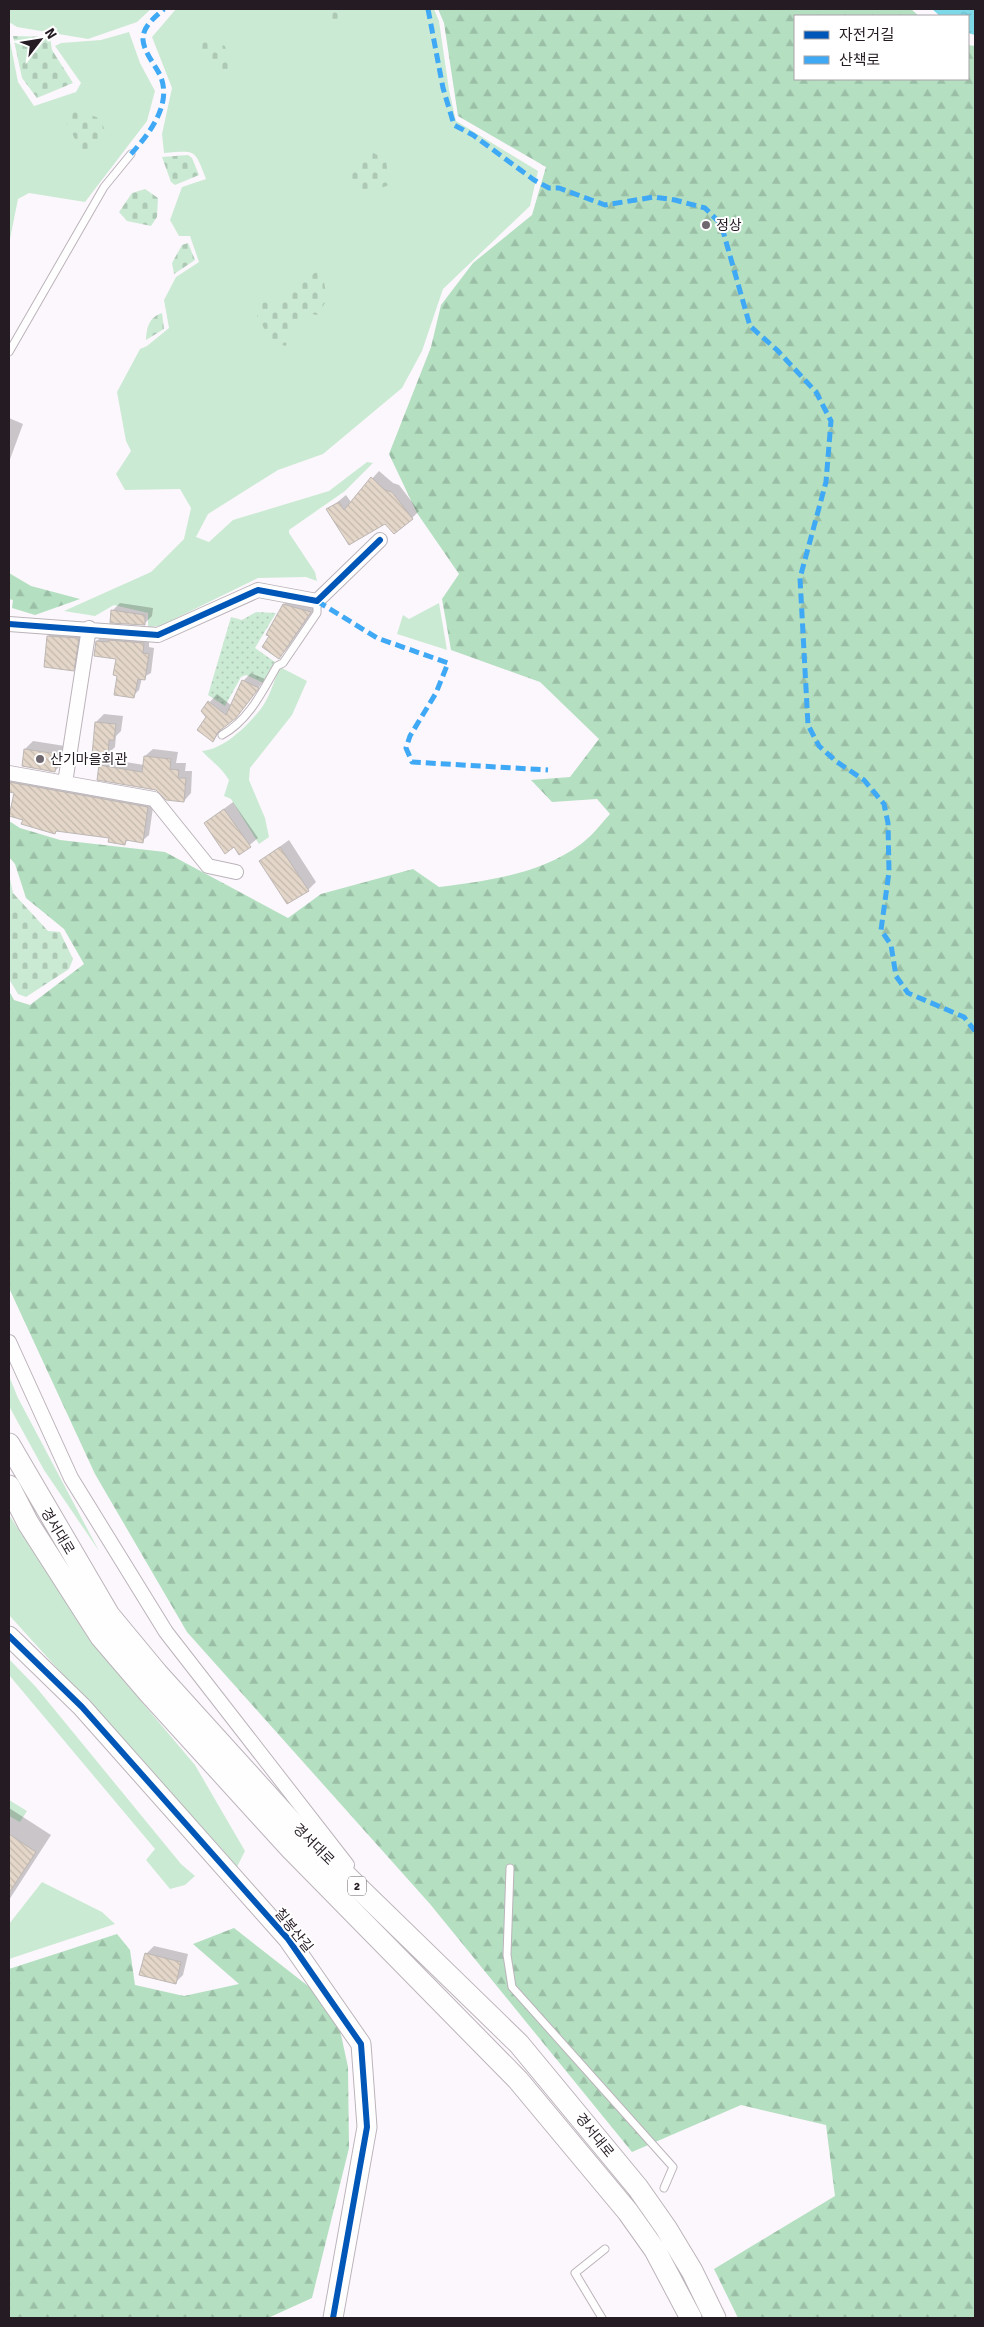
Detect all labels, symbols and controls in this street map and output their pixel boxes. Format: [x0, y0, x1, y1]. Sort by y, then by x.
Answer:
north arrow [15, 15, 65, 65]
legend [794, 15, 969, 80]
text: N [41, 25, 61, 42]
text: 자전거길 [839, 26, 894, 44]
text: 산책로 [839, 51, 880, 69]
place label: 정상 [716, 217, 742, 234]
marker: 정상 [700, 219, 712, 231]
place label: 산기마을회관 [50, 751, 127, 768]
marker: 산기마을회관 [34, 753, 46, 765]
street label: 경서대로 [37, 1505, 78, 1558]
street label: 경서대로 [289, 1820, 338, 1869]
road number: 2 [348, 1876, 366, 1895]
street label: 칠봉산길 [271, 1905, 316, 1956]
street label: 경서대로 [572, 2110, 618, 2161]

